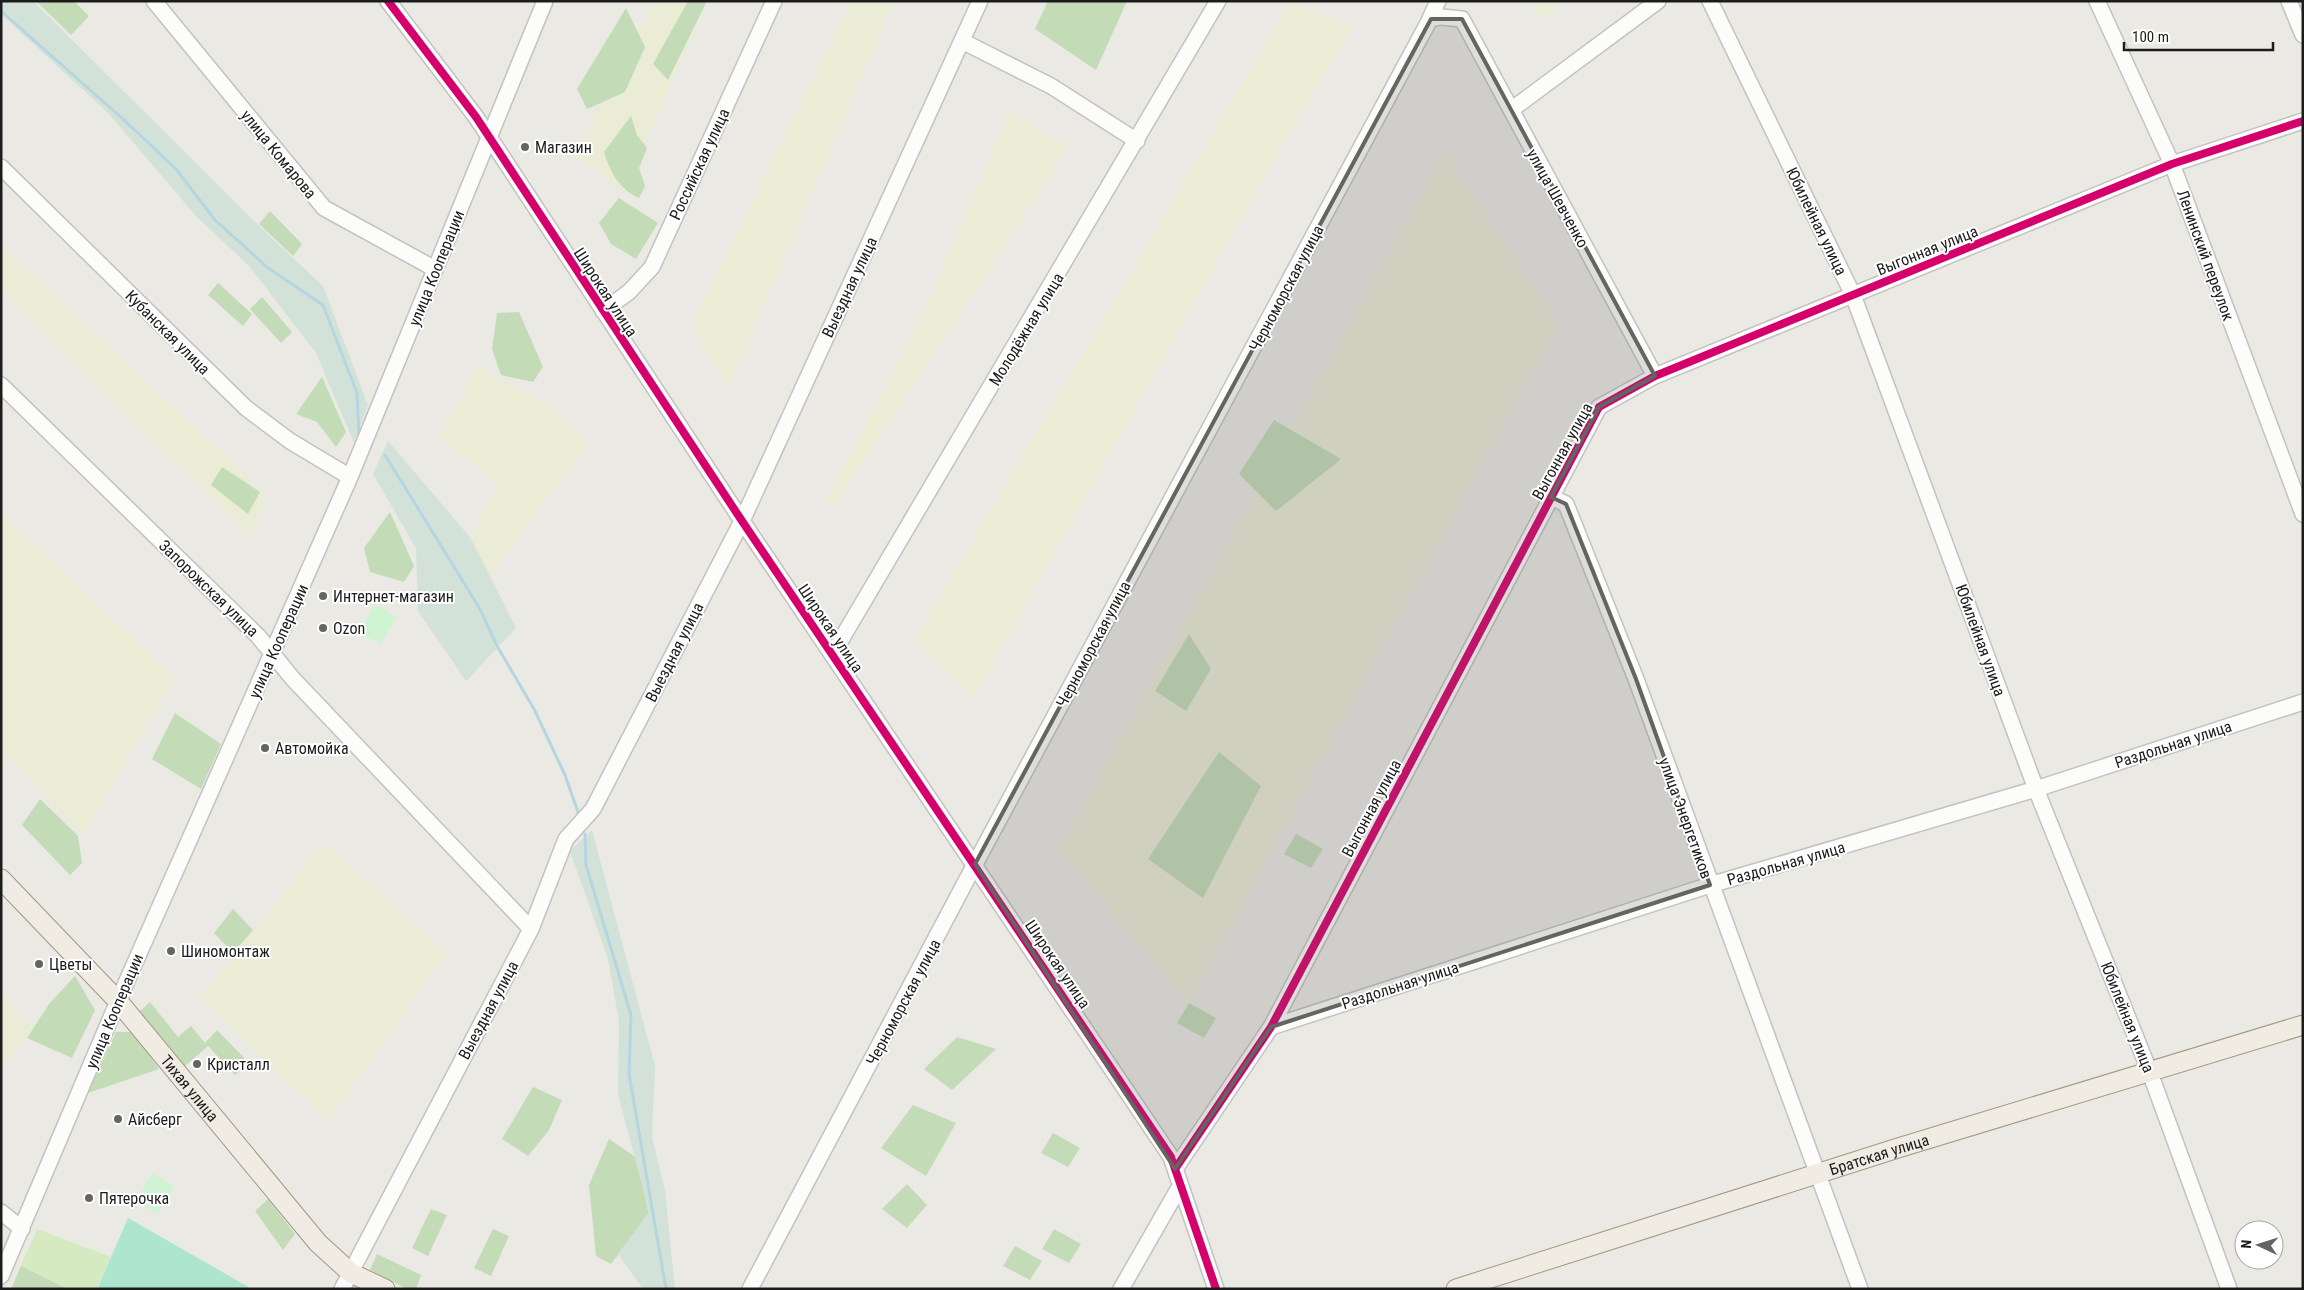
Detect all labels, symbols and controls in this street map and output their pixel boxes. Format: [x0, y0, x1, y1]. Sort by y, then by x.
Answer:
scale bar [2124, 20, 2273, 52]
text: 100 m [2132, 28, 2169, 46]
street label: Российская улица [665, 105, 734, 223]
street label: улица Комарова [237, 106, 320, 203]
place label: Магазин [535, 138, 592, 157]
marker: Магазин [519, 141, 531, 153]
street label: улица Шевченко [1523, 146, 1593, 251]
street label: Юбилейная улица [1782, 164, 1851, 278]
street label: Ленинский переулок [2173, 187, 2238, 324]
street label: улица Кооперации [405, 208, 468, 329]
street label: Черноморская улица [1245, 222, 1328, 355]
street label: Выгонная улица [1874, 222, 1981, 279]
street label: Выездная улица [818, 234, 881, 341]
street label: Широкая улица [570, 244, 641, 340]
street label: Молодёжная улица [985, 269, 1068, 389]
street label: Кубанская улица [121, 286, 214, 379]
street label: Выгонная улица [1528, 400, 1597, 503]
street label: Запорожская улица [155, 536, 262, 641]
street label: Черноморская улица [1052, 578, 1135, 711]
street label: Широкая улица [794, 580, 867, 676]
street label: улица Кооперации [245, 581, 312, 701]
street label: Юбилейная улица [1951, 582, 2010, 699]
place label: Интернет-магазин [333, 587, 454, 606]
marker: Интернет-магазин [317, 590, 329, 602]
street label: Выездная улица [641, 599, 708, 705]
place label: Ozon [333, 619, 365, 638]
marker: Ozon [317, 622, 329, 634]
street label: Раздольная улица [2112, 717, 2234, 772]
place label: Автомойка [275, 739, 349, 758]
marker: Автомойка [259, 742, 271, 754]
street label: улица Энергетиков [1655, 755, 1716, 881]
street label: Выгонная улица [1338, 756, 1405, 860]
street label: Раздольная улица [1725, 838, 1847, 889]
street label: Широкая улица [1021, 916, 1094, 1012]
street label: Черноморская улица [862, 936, 945, 1069]
place label: Шиномонтаж [181, 942, 270, 961]
marker: Шиномонтаж [165, 945, 177, 957]
street label: улица Кооперации [82, 951, 147, 1072]
place label: Цветы [49, 955, 92, 974]
marker: Цветы [33, 958, 45, 970]
street label: Выездная улица [455, 958, 522, 1063]
street label: Раздольная улица [1339, 958, 1461, 1013]
street label: Юбилейная улица [2097, 959, 2158, 1075]
street label: Тихая улица [157, 1051, 223, 1125]
place label: Кристалл [207, 1055, 270, 1074]
marker: Кристалл [191, 1058, 203, 1070]
place label: Айсберг [128, 1110, 182, 1129]
marker: Айсберг [112, 1113, 124, 1125]
street label: Братская улица [1827, 1130, 1931, 1179]
place label: Пятерочка [99, 1189, 169, 1208]
marker: Пятерочка [83, 1192, 95, 1204]
north arrow [2234, 1220, 2284, 1270]
text: N [2238, 1239, 2254, 1249]

